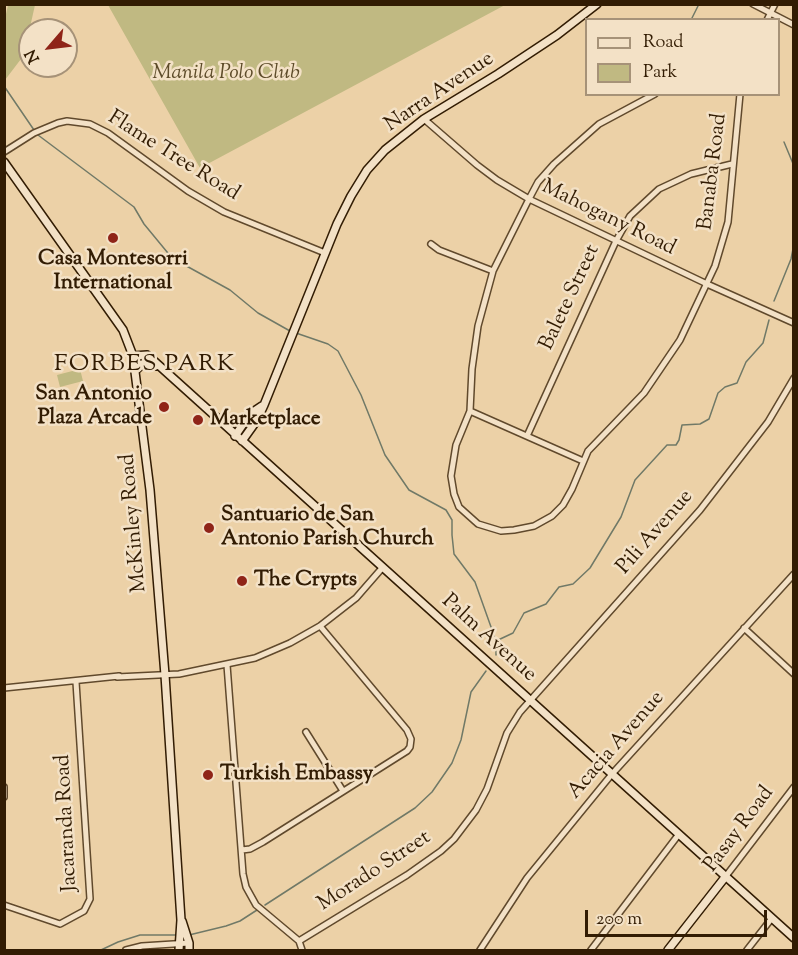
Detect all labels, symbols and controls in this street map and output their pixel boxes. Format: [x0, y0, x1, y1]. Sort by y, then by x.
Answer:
north arrow [18, 18, 78, 78]
legend [585, 18, 780, 96]
text: Road [643, 30, 683, 56]
text: N [20, 45, 47, 67]
street label: Narra Avenue [381, 47, 499, 139]
text: Park [643, 60, 677, 86]
park label: Manila Polo Club [152, 61, 300, 87]
street label: Flame Tree Road [102, 106, 244, 208]
street label: Banaba Road [694, 112, 734, 232]
street label: Mahogany Road [537, 176, 679, 262]
marker: Casa Montesorri International [106, 231, 120, 245]
street label: Balete Street [536, 241, 606, 355]
place label: Casa Montesorri International [38, 247, 188, 297]
district label: FORBES PARK [54, 352, 236, 380]
place label: San Antonio Plaza Arcade [35, 382, 152, 432]
marker: San Antonio Plaza Arcade [157, 400, 171, 414]
place label: Marketplace [210, 407, 320, 433]
marker: Marketplace [191, 413, 205, 427]
street label: McKinley Road [116, 453, 154, 593]
street label: Pili Avenue [612, 485, 700, 581]
place label: Santuario de San Antonio Parish Church [221, 503, 434, 553]
marker: Santuario de San Antonio Parish Church [202, 521, 216, 535]
place label: The Crypts [254, 568, 357, 594]
marker: The Crypts [235, 574, 249, 588]
street label: Palm Avenue [435, 590, 541, 688]
street label: Acacia Avenue [563, 687, 671, 805]
street label: Jacaranda Road [52, 754, 84, 892]
place label: Turkish Embassy [220, 762, 373, 788]
marker: Turkish Embassy [201, 768, 215, 782]
street label: Pasay Road [700, 782, 780, 878]
street label: Morado Street [314, 826, 436, 918]
scale bar [588, 898, 770, 936]
text: 200 m [596, 907, 642, 933]

